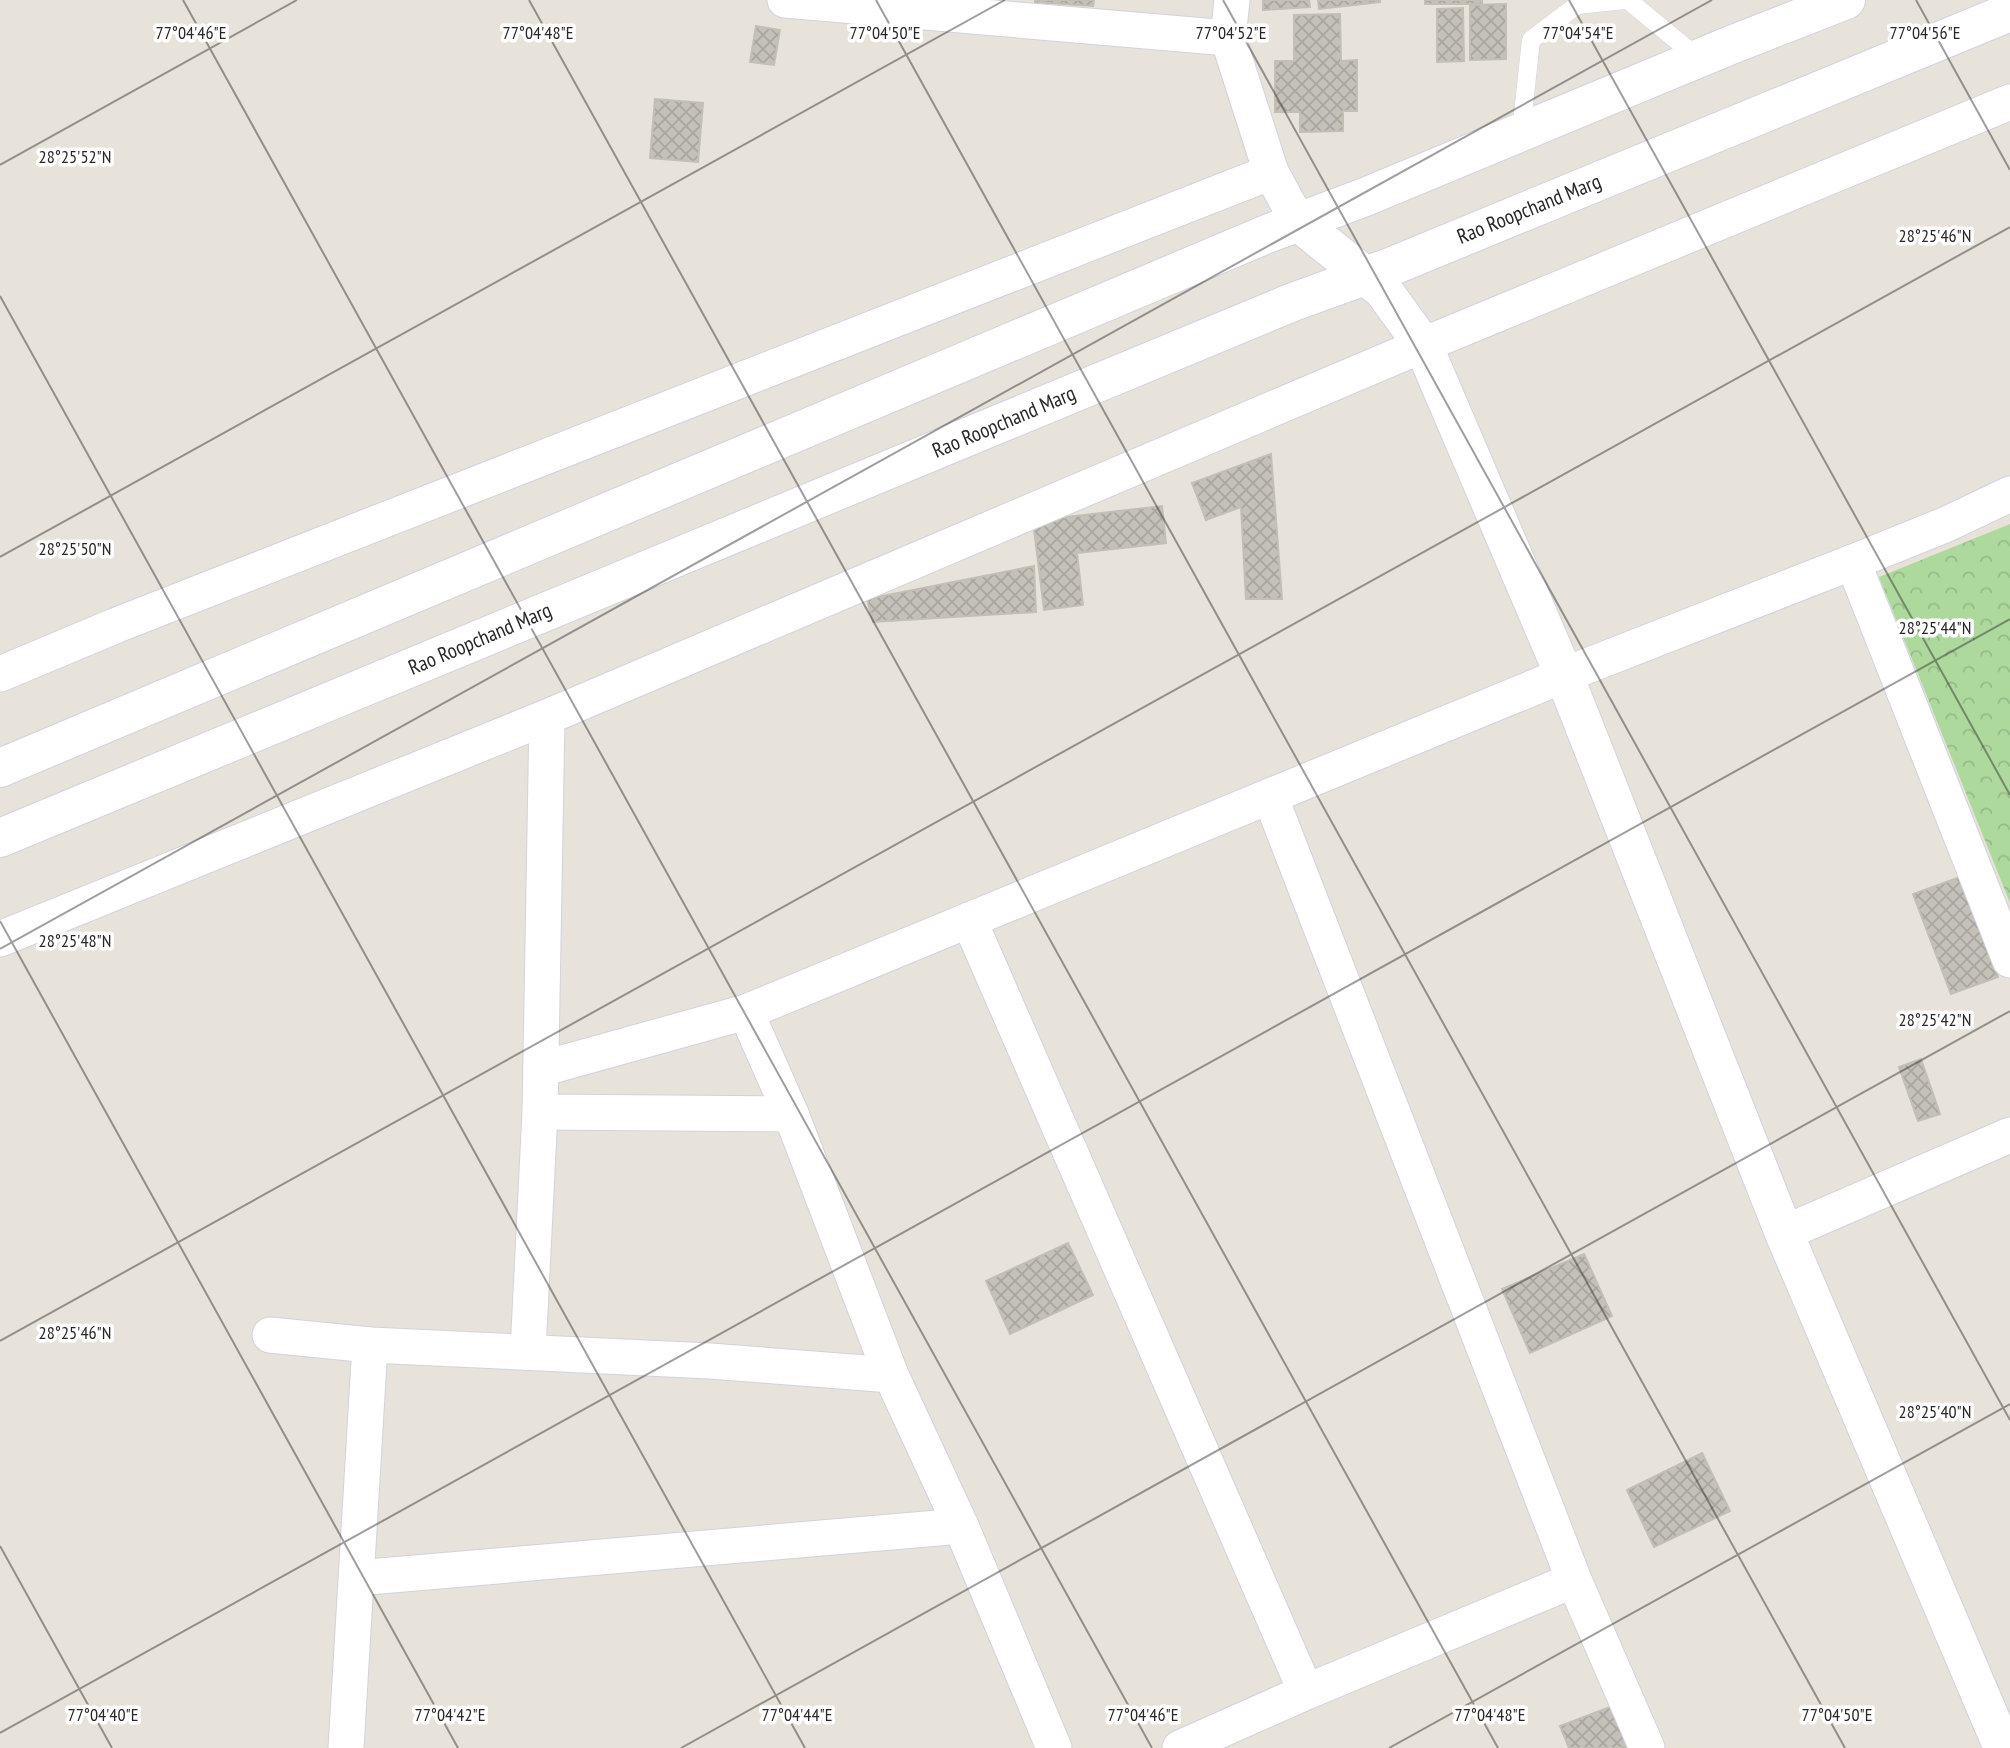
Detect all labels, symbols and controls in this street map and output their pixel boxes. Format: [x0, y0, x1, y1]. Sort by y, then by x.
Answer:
text: 77°04'46"E [156, 21, 226, 44]
text: 77°04'48"E [503, 21, 573, 44]
text: 77°04'50"E [850, 21, 920, 44]
text: 77°04'52"E [1196, 21, 1266, 44]
text: 77°04'54"E [1543, 21, 1613, 44]
text: 77°04'56"E [1890, 21, 1960, 44]
text: 28°25'52"N [39, 145, 111, 168]
street label: Rao Roopchand Marg [1453, 167, 1605, 250]
text: 28°25'46"N [1899, 224, 1971, 247]
street label: Rao Roopchand Marg [928, 379, 1080, 464]
text: 28°25'50"N [39, 537, 111, 560]
street label: Rao Roopchand Marg [404, 596, 556, 681]
text: 28°25'44"N [1899, 616, 1971, 639]
text: 28°25'48"N [39, 929, 111, 952]
text: 28°25'42"N [1899, 1008, 1971, 1031]
text: 28°25'46"N [39, 1321, 111, 1344]
text: 28°25'40"N [1899, 1400, 1971, 1423]
text: 77°04'40"E [68, 1703, 138, 1726]
text: 77°04'42"E [415, 1703, 485, 1726]
text: 77°04'44"E [762, 1703, 832, 1726]
text: 77°04'46"E [1108, 1703, 1178, 1726]
text: 77°04'48"E [1455, 1703, 1525, 1726]
text: 77°04'50"E [1802, 1703, 1872, 1726]

